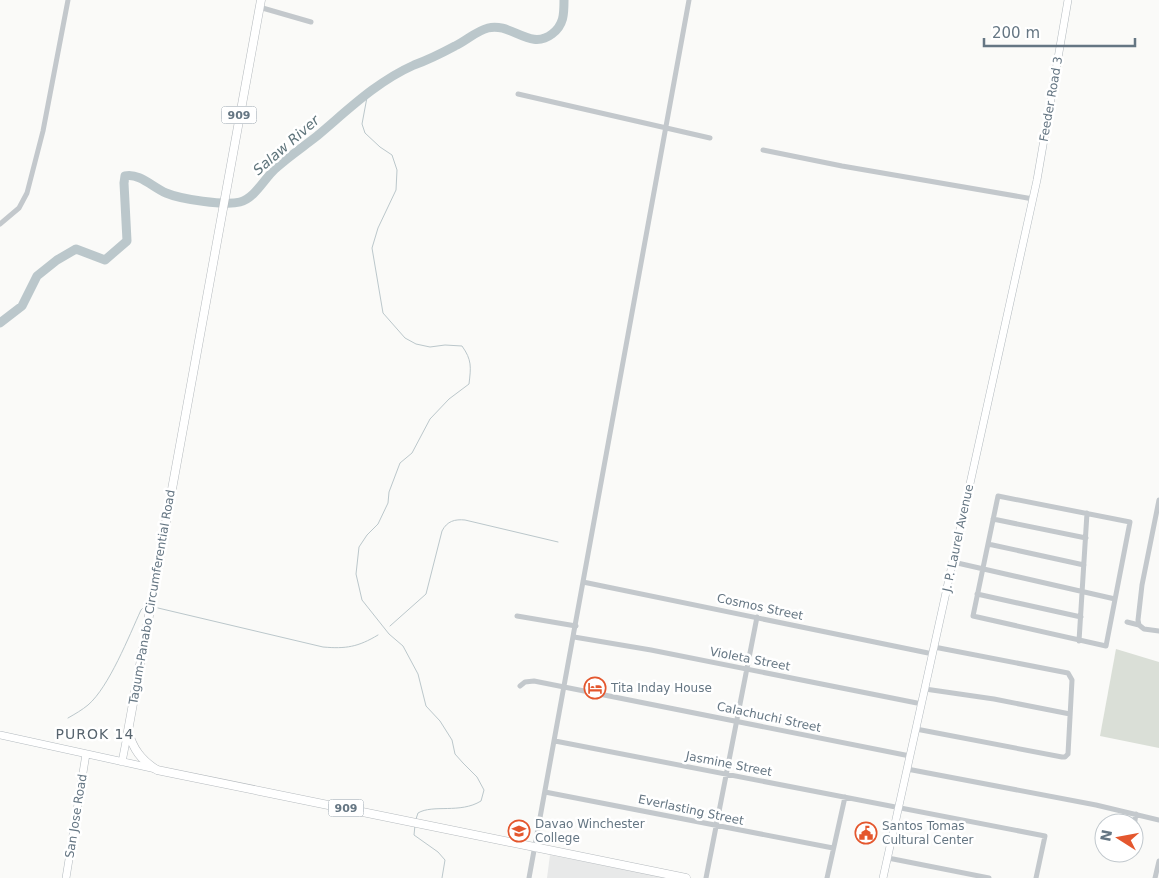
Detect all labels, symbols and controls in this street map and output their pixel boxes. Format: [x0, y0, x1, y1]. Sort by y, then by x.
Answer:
scale bar [984, 15, 1135, 47]
text: 200 m [992, 24, 1040, 42]
street label: Feeder Road 3 [1037, 55, 1065, 143]
road number: 909 [222, 106, 256, 124]
water label: Salaw River [250, 111, 323, 178]
street label: J. P. Laurel Avenue [940, 483, 976, 594]
street label: Tagum-Panabo Circumferential Road [126, 488, 178, 707]
street label: Cosmos Street [716, 591, 805, 623]
street label: Violeta Street [709, 644, 792, 674]
hotel icon: Tita Inday House [583, 676, 607, 700]
place label: Tita Inday House [610, 681, 712, 695]
street label: Calachuchi Street [716, 699, 823, 735]
district label: PUROK 14 [56, 726, 134, 742]
street label: Jasmine Street [684, 749, 774, 779]
street label: San Jose Road [62, 773, 90, 859]
street label: Everlasting Street [637, 792, 745, 828]
road number: 909 [328, 800, 364, 816]
north arrow [1094, 813, 1144, 863]
place label: Davao Winchester College [535, 817, 645, 845]
school or university icon: Davao Winchester College [507, 819, 531, 843]
place label: Santos Tomas Cultural Center [882, 819, 974, 847]
public building icon: Santos Tomas Cultural Center [854, 821, 878, 845]
text: N [1097, 828, 1115, 843]

